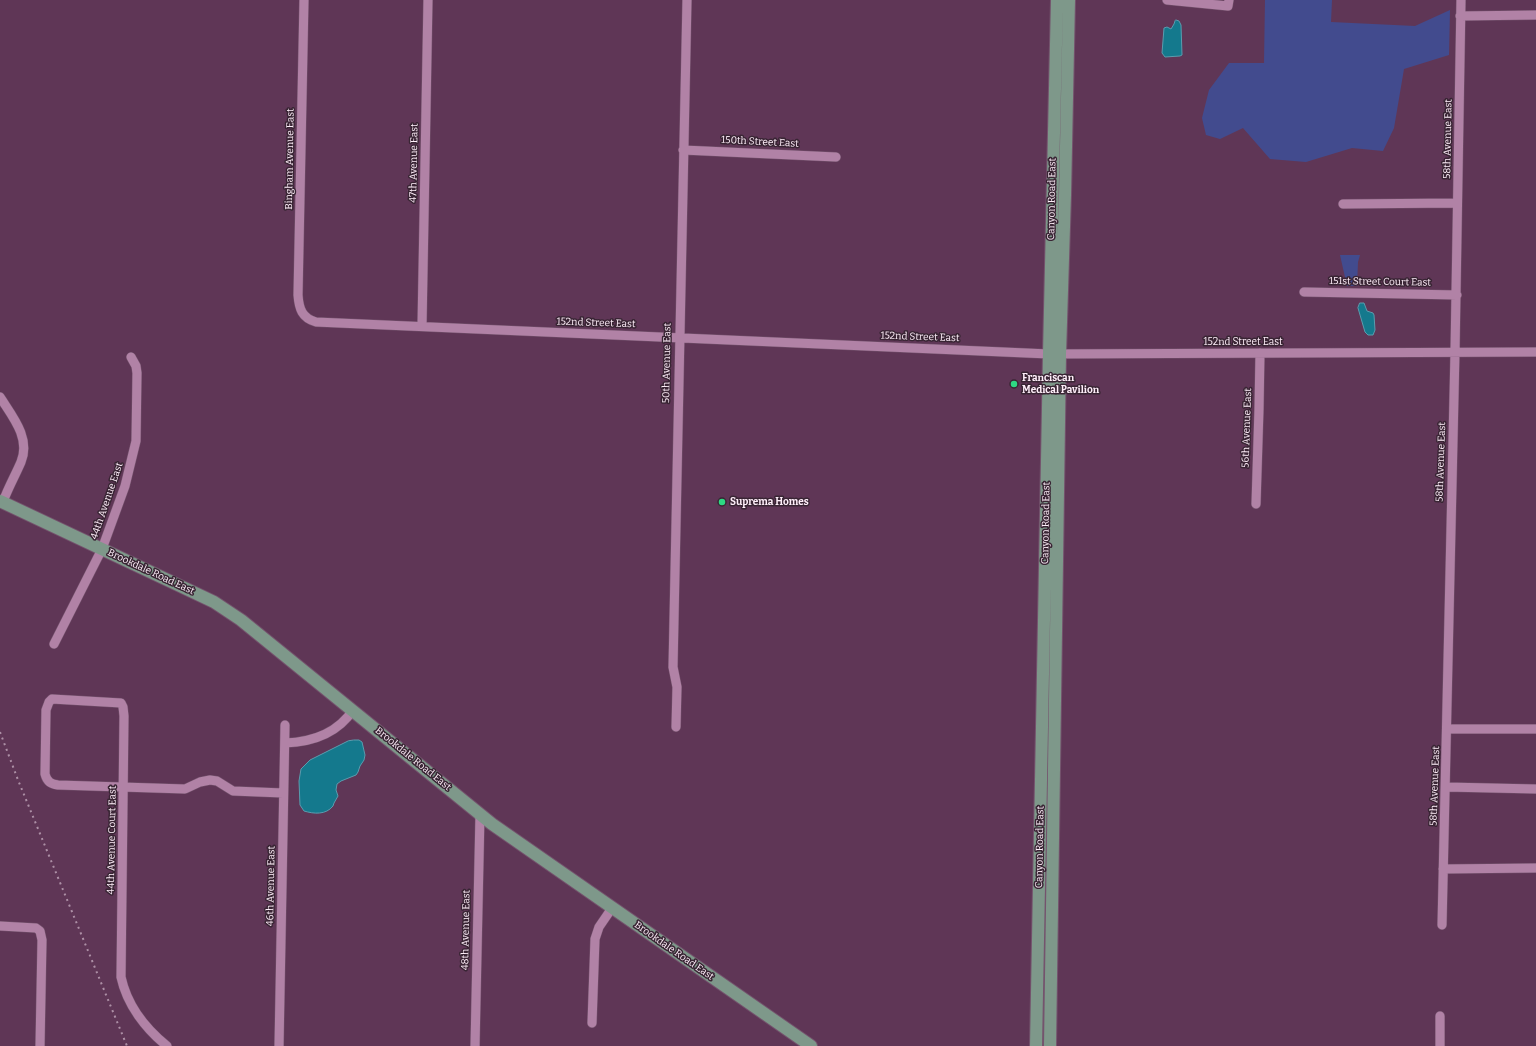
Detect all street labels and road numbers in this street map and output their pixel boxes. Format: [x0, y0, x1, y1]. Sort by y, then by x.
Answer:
street label: 58th Avenue East [1441, 99, 1455, 179]
street label: Bingham Avenue East [283, 108, 297, 210]
street label: 47th Avenue East [407, 123, 421, 203]
street label: 150th Street East [721, 134, 799, 150]
street label: Canyon Road East [1045, 158, 1059, 240]
street label: 151st Street Court East [1329, 275, 1431, 289]
street label: 152nd Street East [556, 316, 636, 330]
street label: 50th Avenue East [660, 323, 674, 403]
street label: 152nd Street East [880, 330, 960, 344]
street label: 152nd Street East [1203, 336, 1283, 348]
street label: 56th Avenue East [1240, 388, 1254, 468]
street label: 58th Avenue East [1434, 422, 1448, 502]
street label: 44th Avenue East [88, 461, 126, 541]
street label: Canyon Road East [1039, 482, 1053, 564]
street label: Brookdale Road East [106, 547, 196, 597]
street label: Brookdale Road East [373, 725, 453, 793]
street label: 58th Avenue East [1428, 746, 1442, 826]
street label: 44th Avenue Court East [105, 786, 119, 894]
street label: Canyon Road East [1033, 806, 1047, 888]
street label: 46th Avenue East [264, 846, 278, 926]
street label: 48th Avenue East [459, 890, 473, 970]
street label: Brookdale Road East [632, 919, 716, 983]

